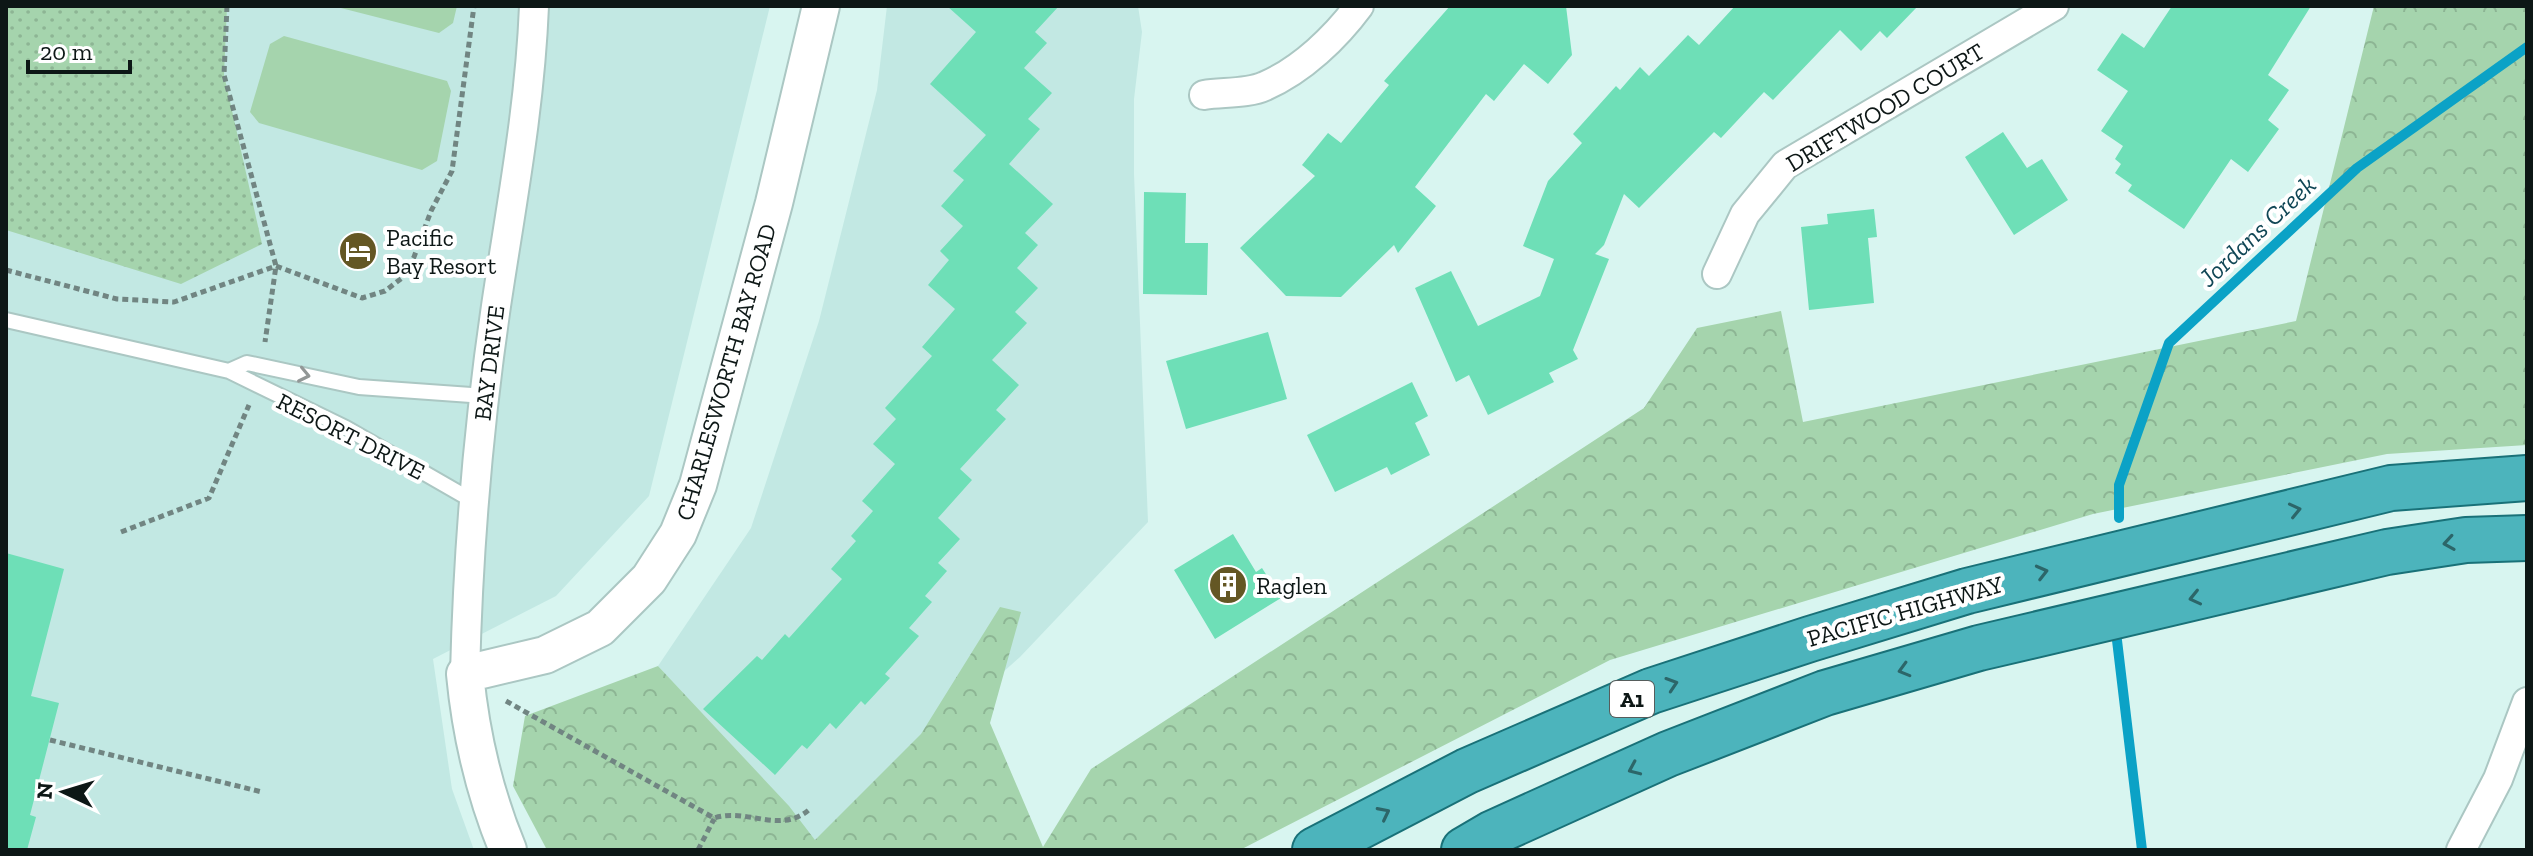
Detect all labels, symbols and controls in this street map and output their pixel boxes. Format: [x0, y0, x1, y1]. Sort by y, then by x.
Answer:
scale bar [28, 24, 130, 74]
street label: DRIFTWOOD COURT [1781, 36, 1989, 178]
text: 20 m [40, 37, 93, 66]
water label: Jordans Creek [2191, 169, 2322, 294]
street label: CHARLESWORTH BAY ROAD [670, 220, 782, 524]
place label: Pacific Bay Resort [386, 223, 496, 280]
hotel icon: Pacific Bay Resort [337, 230, 379, 272]
street label: BAY DRIVE [468, 304, 510, 422]
one-way arrow [297, 366, 310, 383]
street label: RESORT DRIVE [272, 386, 430, 486]
one-way arrow [2288, 502, 2301, 519]
one-way arrow [2442, 534, 2456, 551]
building icon: Raglen [1207, 564, 1249, 606]
one-way arrow [2035, 564, 2049, 581]
street label: PACIFIC HIGHWAY [1804, 569, 2006, 653]
place label: Raglen [1256, 571, 1327, 600]
one-way arrow [2189, 589, 2203, 606]
one-way arrow [1897, 661, 1911, 677]
one-way arrow [1665, 677, 1678, 693]
road number: A1 [1610, 681, 1654, 717]
north arrow [24, 752, 104, 832]
one-way arrow [1627, 759, 1642, 775]
text: N [30, 781, 59, 800]
one-way arrow [1375, 807, 1390, 823]

